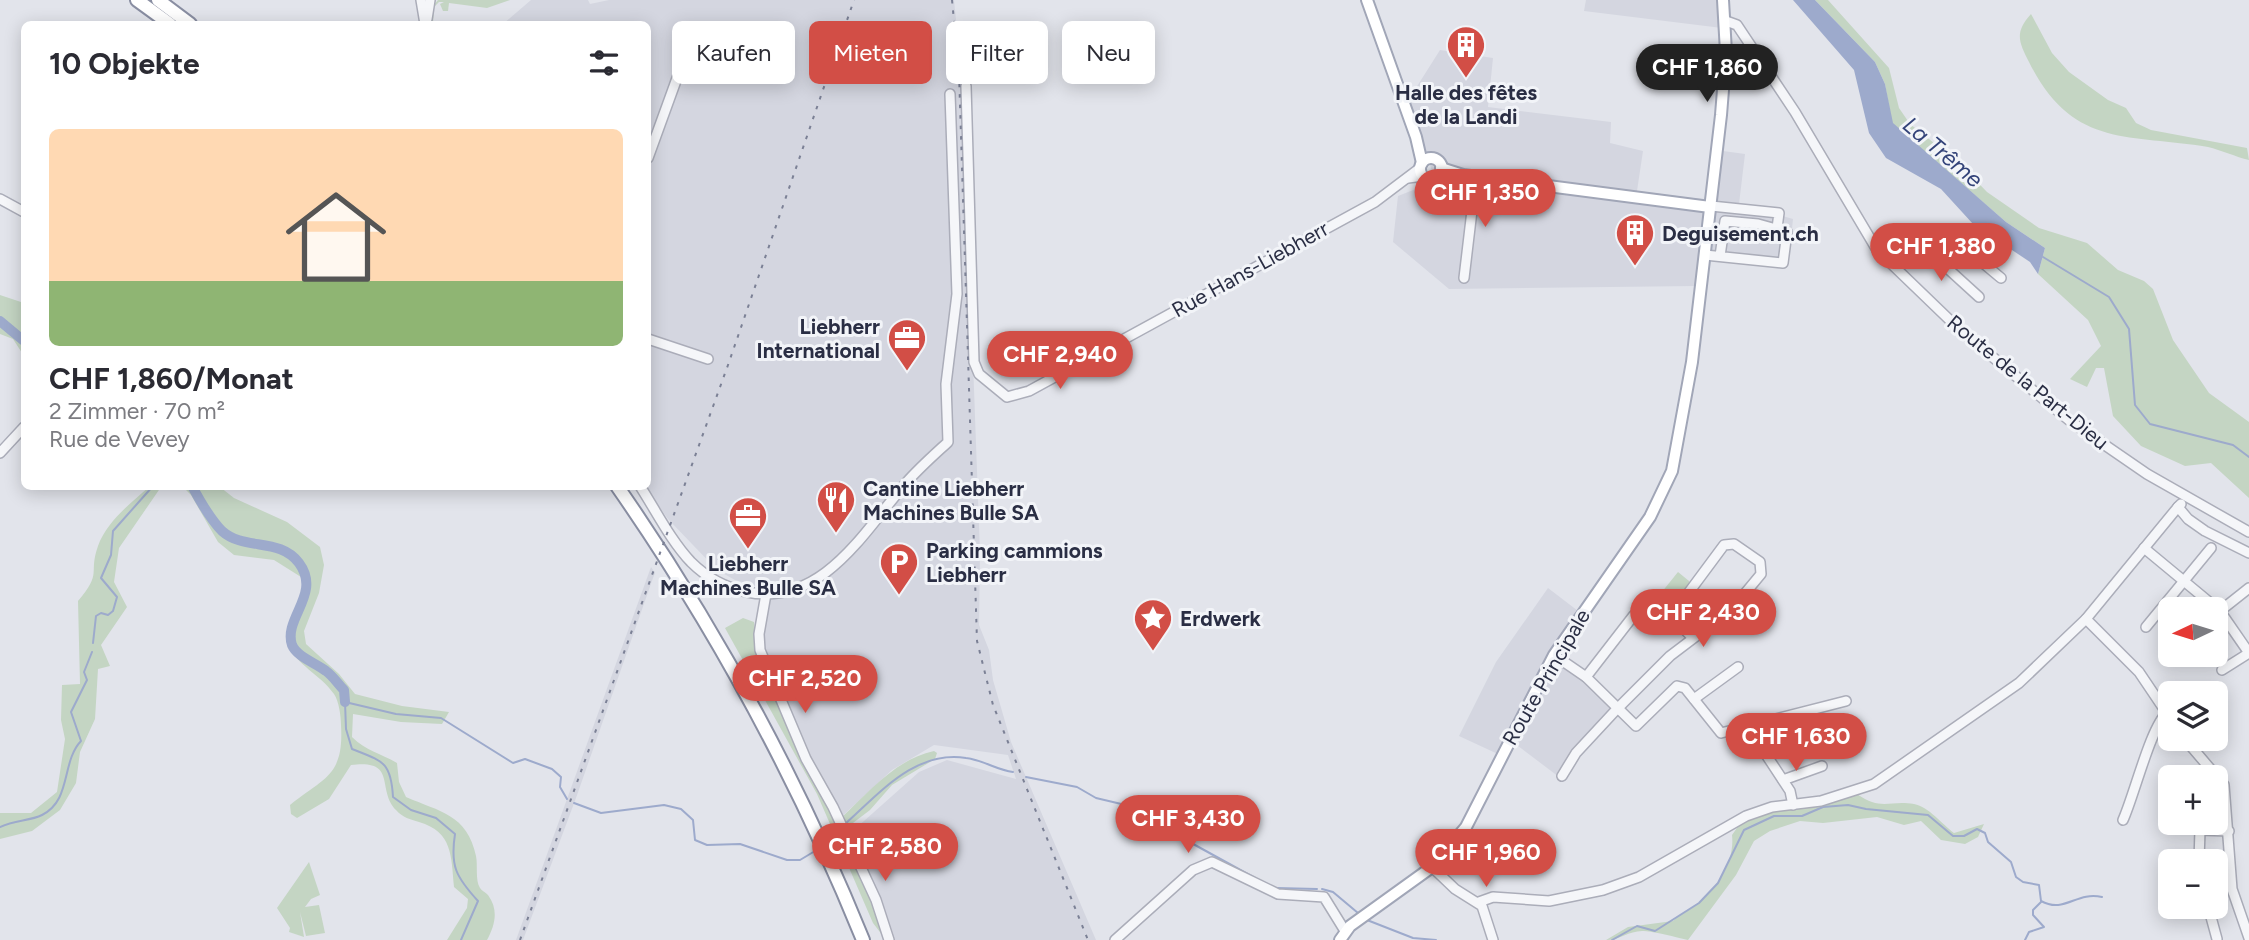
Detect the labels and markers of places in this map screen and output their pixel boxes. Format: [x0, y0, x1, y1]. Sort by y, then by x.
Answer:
building icon: Halle des fêtes de la Landi [1445, 24, 1487, 79]
pin: CHF 1,860 [1627, 44, 1787, 104]
place label: Halle des fêtes de la Landi [1395, 80, 1537, 129]
pin: CHF 1,350 [1405, 170, 1565, 229]
building icon: Deguisement.ch [1614, 212, 1656, 267]
place label: Deguisement.ch [1662, 221, 1819, 246]
pin: CHF 1,380 [1861, 224, 2021, 283]
place label: Liebherr International [757, 314, 880, 363]
office icon: Liebherr International [886, 317, 928, 372]
pin: CHF 2,940 [980, 332, 1140, 391]
place label: Cantine Liebherr Machines Bulle SA [863, 476, 1039, 525]
restaurant icon: Cantine Liebherr Machines Bulle SA [815, 479, 857, 534]
office icon: Liebherr Machines Bulle SA [727, 495, 769, 550]
place label: Parking cammions Liebherr [926, 538, 1103, 587]
parking icon: Parking cammions Liebherr [878, 541, 920, 596]
place label: Liebherr Machines Bulle SA [660, 551, 836, 600]
pin: CHF 2,430 [1623, 590, 1783, 649]
place icon: Erdwerk [1132, 597, 1174, 652]
place label: Erdwerk [1180, 606, 1262, 631]
pin: CHF 2,520 [725, 656, 885, 715]
pin: CHF 1,630 [1716, 714, 1876, 773]
pin: CHF 3,430 [1108, 796, 1268, 855]
pin: CHF 2,580 [805, 824, 965, 883]
pin: CHF 1,960 [1406, 830, 1566, 889]

